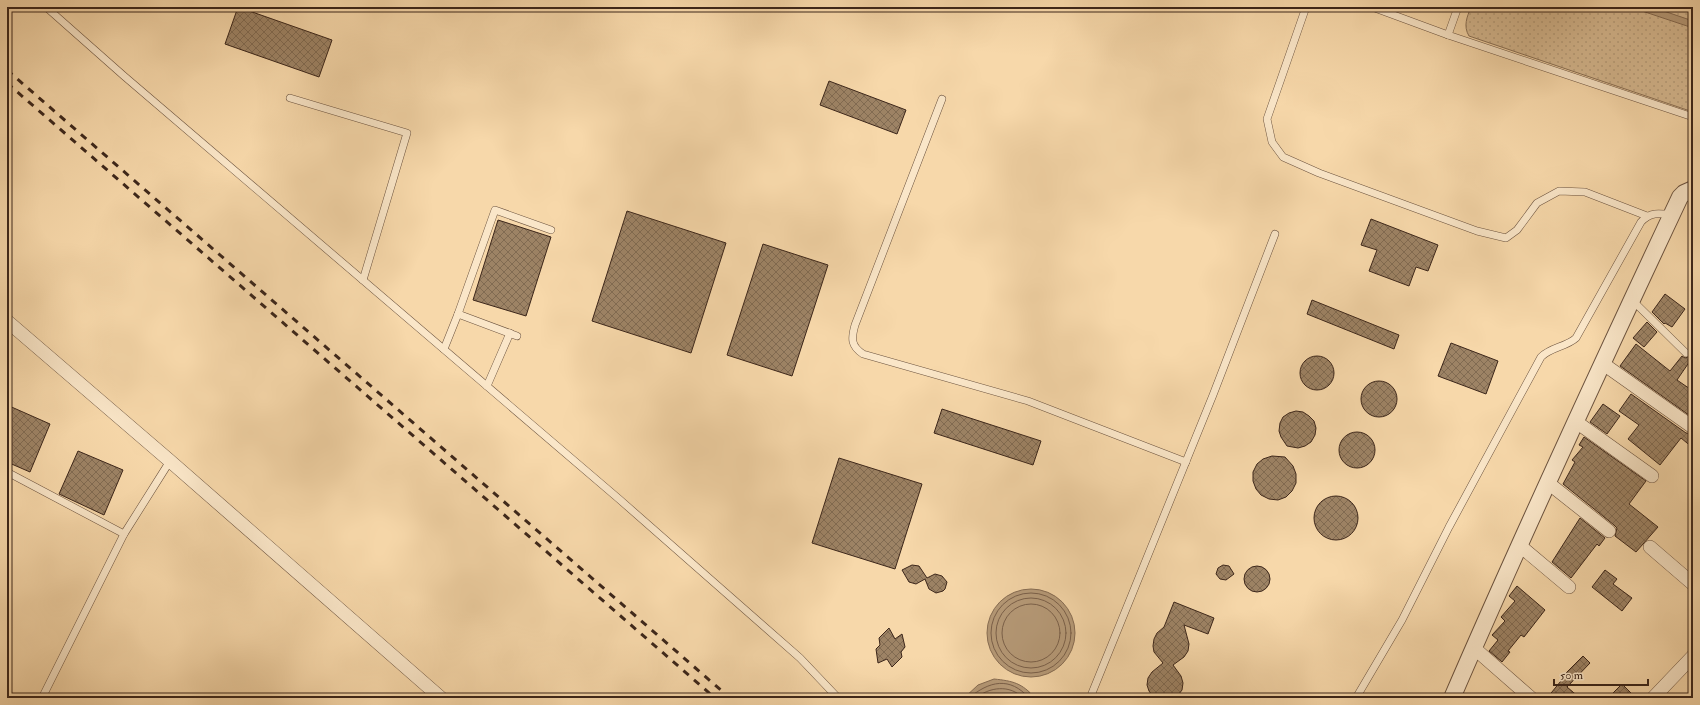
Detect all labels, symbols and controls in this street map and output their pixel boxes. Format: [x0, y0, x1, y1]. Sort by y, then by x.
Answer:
scale bar [1554, 661, 1648, 687]
text: 50 m [1560, 668, 1584, 683]

